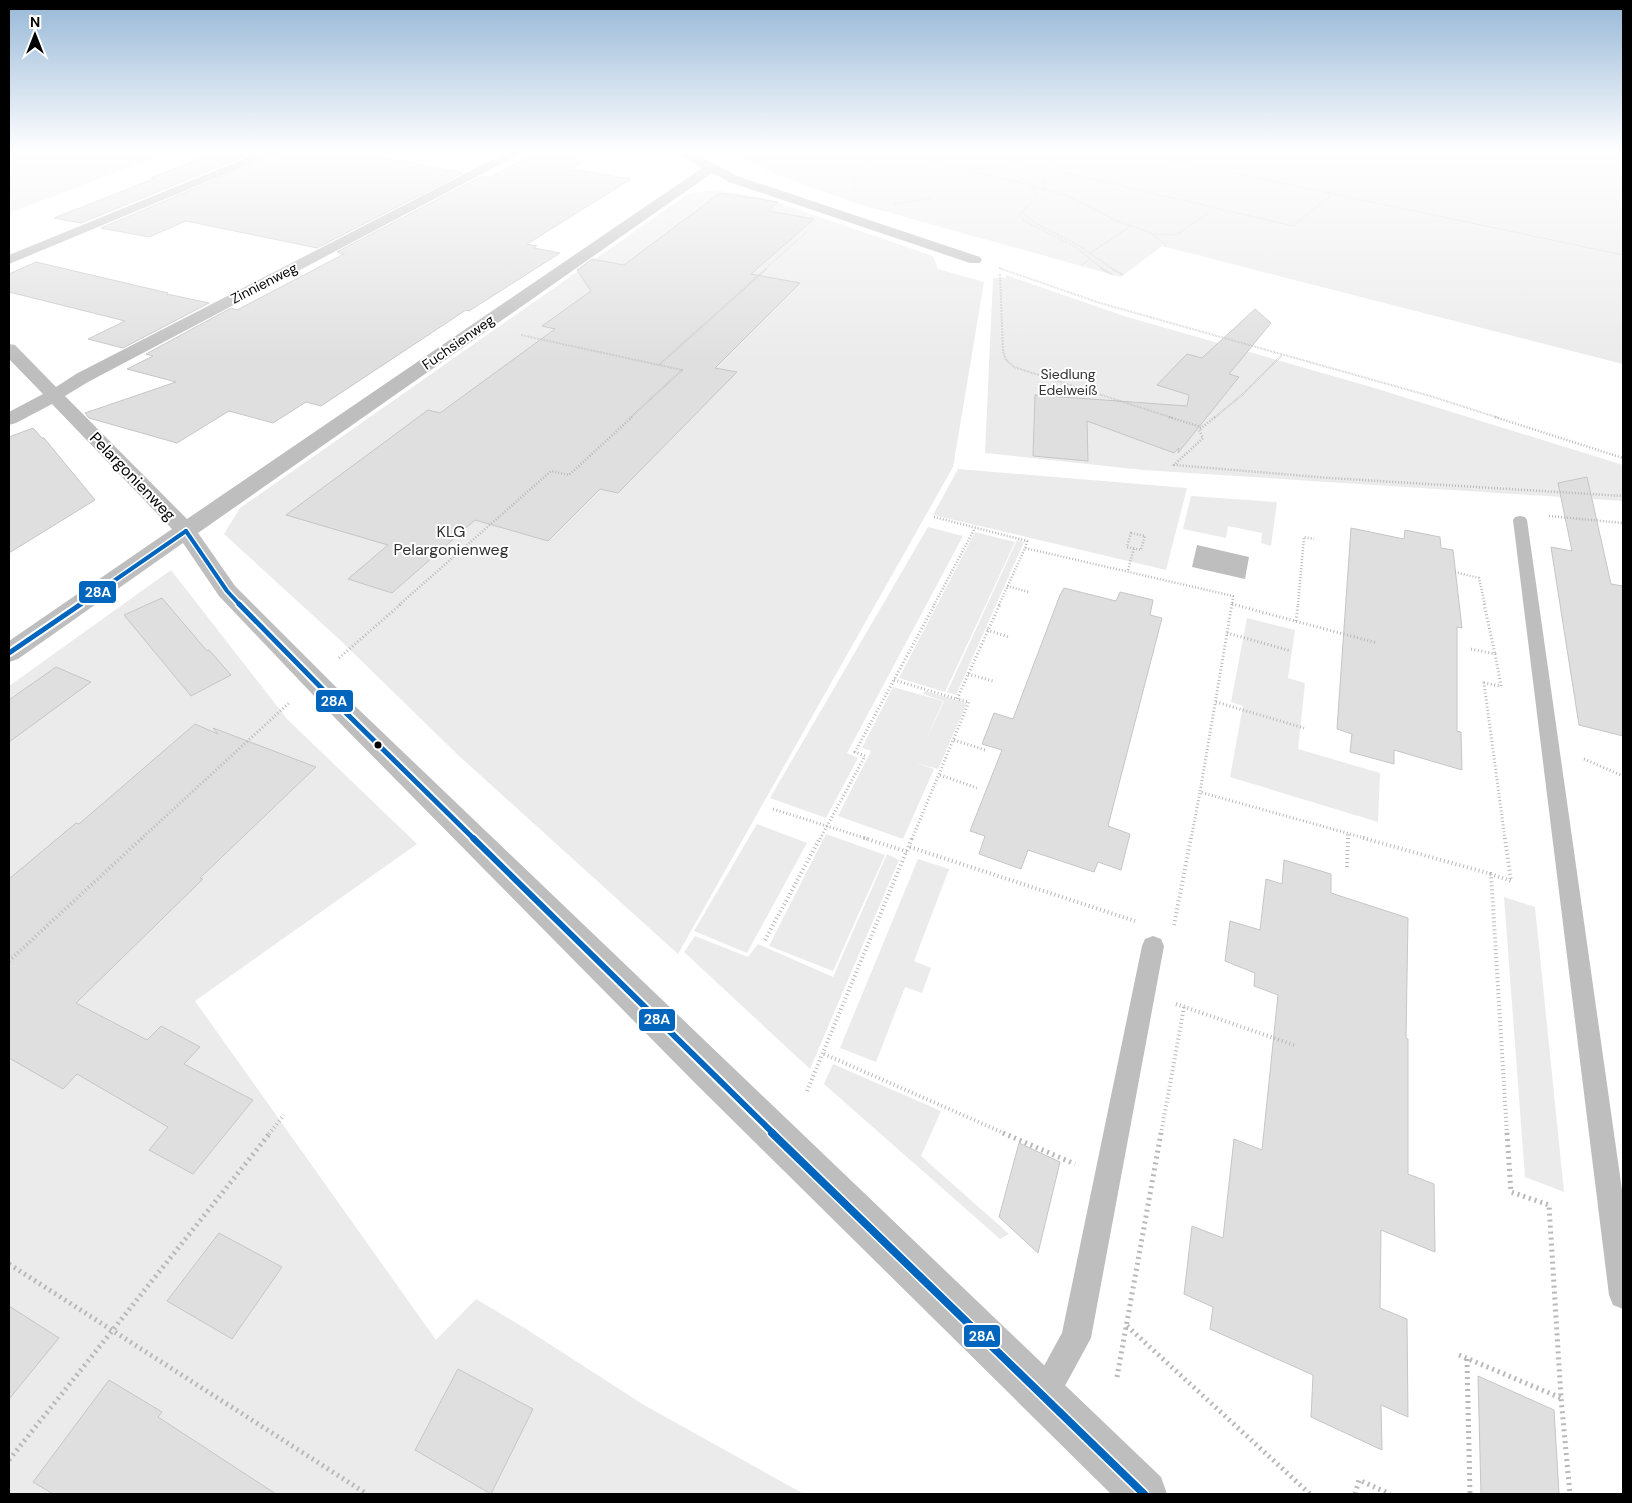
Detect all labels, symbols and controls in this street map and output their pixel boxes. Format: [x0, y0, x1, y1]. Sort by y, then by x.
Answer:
north arrow [10, 10, 60, 60]
text: N [30, 13, 40, 31]
street label: Zinnienweg [228, 258, 301, 307]
street label: Fuchsienweg [418, 310, 498, 373]
park label: Siedlung Edelweiß [1039, 365, 1097, 399]
street label: Pelargonienweg [85, 428, 180, 525]
park label: KLG Pelargonienweg [393, 521, 509, 560]
line badge: 28A [78, 580, 117, 604]
text: 28A [85, 583, 111, 601]
line badge: 28A [315, 689, 354, 713]
text: 28A [321, 692, 347, 710]
unlabelled marker [373, 740, 383, 750]
line badge: 28A [638, 1008, 676, 1032]
text: 28A [644, 1010, 670, 1028]
line badge: 28A [963, 1324, 1001, 1348]
text: 28A [969, 1327, 995, 1345]

